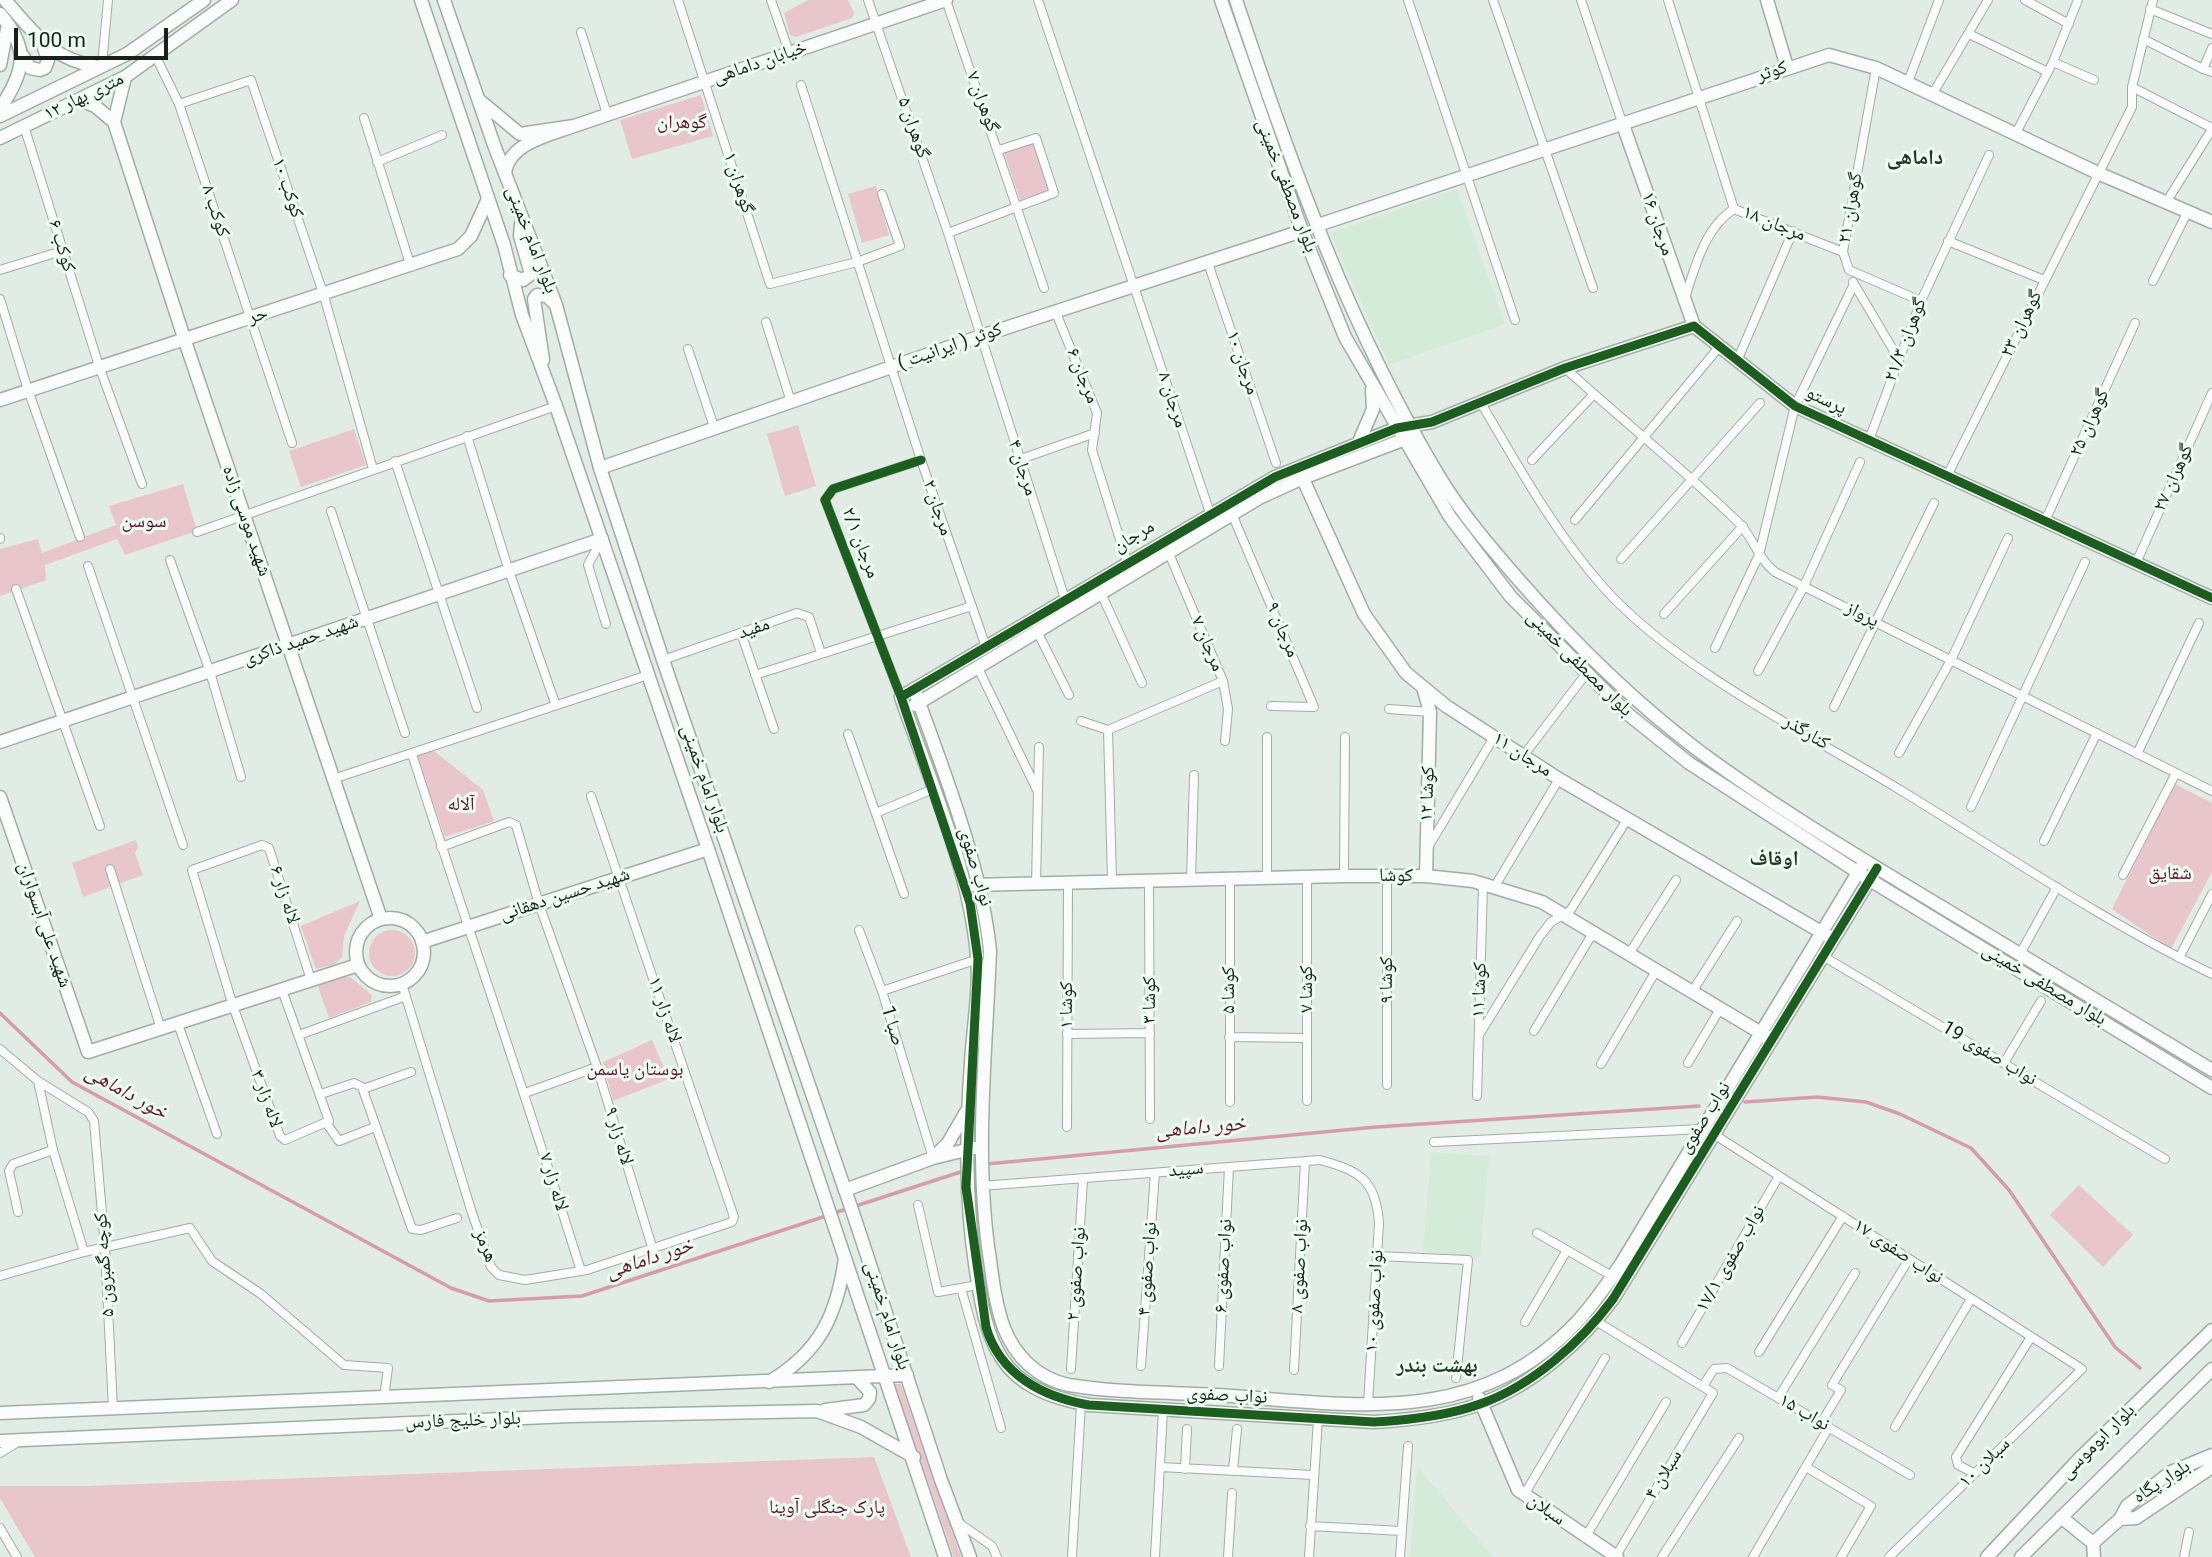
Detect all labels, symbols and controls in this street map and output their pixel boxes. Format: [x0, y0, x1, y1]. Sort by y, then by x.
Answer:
scale bar [18, 14, 172, 58]
text: 100 m [27, 28, 86, 52]
street label: خیابان داماهی [710, 36, 810, 90]
street label: کوثر [1754, 56, 1790, 88]
street label: ۱۲ متری بهار [40, 68, 128, 126]
street label: گوهران ۷ [961, 68, 1003, 136]
street label: گوهران ۵ [892, 95, 934, 161]
park label: گوهران [657, 112, 707, 134]
street label: بلوار مصطفی خمینی [1250, 116, 1322, 256]
district label: داماهی [1887, 146, 1943, 172]
street label: گوهران ۱ [717, 150, 759, 216]
street label: کوکب ۱۰ [266, 155, 308, 221]
street label: گوهران ۲۱ [1834, 171, 1868, 245]
street label: کوکب ۸ [196, 182, 234, 240]
street label: بلوار امام خمینی [500, 183, 562, 297]
street label: مرجان ۱۶ [1635, 189, 1679, 259]
street label: مرجان ۱۸ [1739, 201, 1809, 247]
street label: کوکب ۶ [42, 217, 80, 275]
street label: گوهران ۲۳ [1996, 287, 2048, 361]
street label: گوهران ۲۱/۳ [1880, 295, 1932, 385]
street label: حر [245, 302, 271, 330]
street label: کوثر ( ایرانیت ) [895, 318, 1005, 376]
street label: مرجان ۱۰ [1220, 328, 1264, 398]
street label: مرجان ۶ [1061, 345, 1103, 407]
street label: مرجان ۸ [1152, 369, 1192, 431]
street label: پرستو [1802, 382, 1850, 420]
street label: گوهران ۲۵ [2065, 386, 2115, 460]
street label: مرجان ۴ [1002, 437, 1042, 499]
street label: گوهران ۲۷ [2149, 441, 2199, 515]
street label: شهید موسی زاده [216, 463, 276, 579]
street label: مرجان ۲ [917, 477, 957, 539]
street label: مرجان ۲/۱ [836, 504, 884, 582]
park label: سوسن [121, 511, 167, 533]
street label: مرجان [1109, 516, 1159, 558]
street label: پرواز [1841, 597, 1883, 633]
street label: مرجان ۹ [1260, 599, 1304, 661]
street label: بلوار مصطفی خمینی [1521, 606, 1637, 722]
street label: شهید حمید ذاکری [240, 611, 362, 671]
street label: مفید [735, 613, 773, 645]
street label: مرجان ۷ [1185, 613, 1229, 675]
street label: کنارگذر [1779, 710, 1833, 756]
street label: بلوار امام خمینی [675, 722, 733, 836]
street label: مرجان ۱۱ [1488, 727, 1556, 783]
street label: کوشا ۱۲ [1416, 766, 1440, 822]
park label: آلاله [448, 794, 474, 816]
street label: نواب صفوی [953, 825, 997, 909]
district label: اوقاف [1749, 847, 1799, 873]
street label: شهید علی آبسواران [12, 859, 76, 991]
street label: لاله زار ۶ [264, 863, 304, 927]
street label: شهید حسین دهقانی [497, 863, 633, 927]
park label: شقایق [2148, 863, 2192, 885]
street label: کوشا [1379, 865, 1413, 887]
street label: بلوار مصطفی خمینی [1978, 939, 2110, 1031]
street label: کوشا ۹ [1376, 956, 1398, 1004]
street label: کوشا ۱۱ [1468, 962, 1492, 1018]
street label: کوشا ۷ [1296, 965, 1318, 1013]
street label: کوشا ۵ [1218, 966, 1240, 1014]
street label: لاله زار ۱۱ [642, 974, 686, 1046]
street label: کوشا ۳ [1139, 976, 1161, 1024]
street label: کوشا ۱ [1056, 981, 1078, 1029]
street label: صبا 1 [875, 1003, 909, 1049]
street label: نواب صفوی 19 [1937, 1017, 2041, 1091]
park label: بوستان یاسمن [587, 1059, 683, 1081]
water label: خور داماهی [80, 1060, 172, 1126]
street label: لاله زار ۳ [245, 1067, 287, 1131]
street label: نواب صفوی [1674, 1078, 1736, 1158]
street label: لاله زار ۹ [598, 1104, 638, 1168]
water label: خور داماهی [1155, 1112, 1247, 1144]
street label: لاله زار ۷ [533, 1150, 573, 1214]
street label: سپید [1167, 1157, 1205, 1183]
street label: نواب صفوی ۱۷/۱ [1691, 1202, 1771, 1316]
street label: کوچه گمبرون ۵ [90, 1212, 120, 1318]
street label: نواب صفوی ۱۷ [1849, 1214, 1947, 1290]
street label: نواب صفوی ۶ [1210, 1218, 1238, 1314]
street label: نواب صفوی ۸ [1286, 1218, 1314, 1314]
street label: نواب صفوی ۴ [1133, 1221, 1163, 1317]
street label: هرمز [468, 1226, 502, 1266]
street label: نواب صفوی ۲ [1062, 1226, 1092, 1322]
water label: خور داماهی [603, 1233, 697, 1285]
street label: نواب صفوی ۱۰ [1361, 1249, 1389, 1353]
street label: بلوار امام خمینی [859, 1259, 915, 1373]
district label: بهشت بندر [1396, 1354, 1478, 1380]
street label: نواب صفوی [1186, 1382, 1268, 1410]
street label: نواب ۱۵ [1774, 1389, 1834, 1437]
street label: بلوار ابوموسی [2056, 1400, 2140, 1484]
street label: بلوار خلیج فارس [405, 1408, 521, 1434]
street label: سبلان ۱۰ [1955, 1433, 2015, 1493]
street label: سبلان ۴ [1640, 1446, 1688, 1504]
street label: بلوار پگاه [2129, 1455, 2195, 1509]
street label: سبلان [1523, 1489, 1569, 1531]
park label: پارک جنگلی آوینا [769, 1497, 885, 1519]

